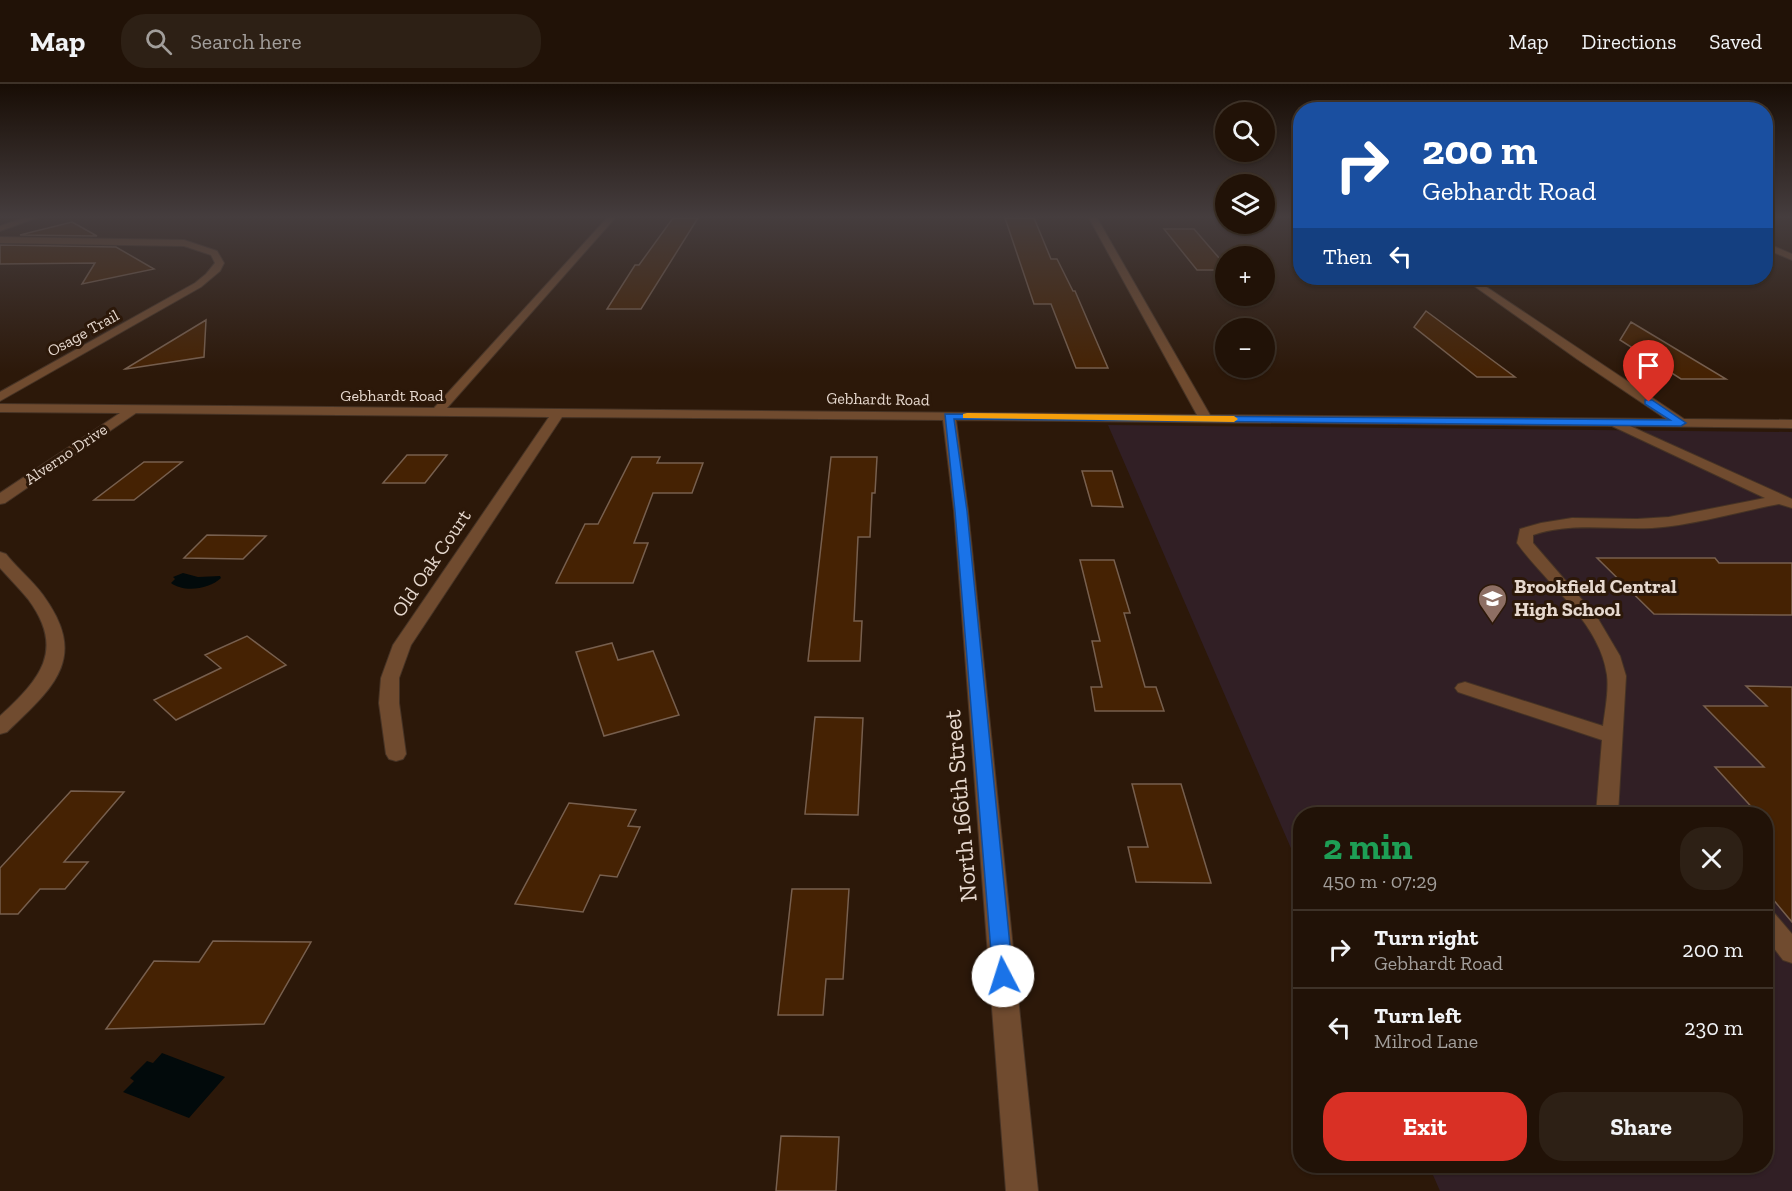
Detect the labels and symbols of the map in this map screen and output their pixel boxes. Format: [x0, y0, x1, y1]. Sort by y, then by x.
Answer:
street label: Osage Trail [44, 306, 122, 360]
pin [1623, 340, 1674, 402]
street label: Gebhardt Road [340, 386, 444, 405]
street label: Gebhardt Road [826, 389, 930, 409]
street label: Alverno Drive [21, 420, 111, 488]
street label: Old Oak Court [386, 504, 476, 621]
place label: Brookfield Central High School [1514, 574, 1677, 621]
school or university icon: Brookfield Central High School [1477, 582, 1509, 624]
street label: North 166th Street [937, 709, 983, 903]
position arrow [971, 944, 1035, 1008]

